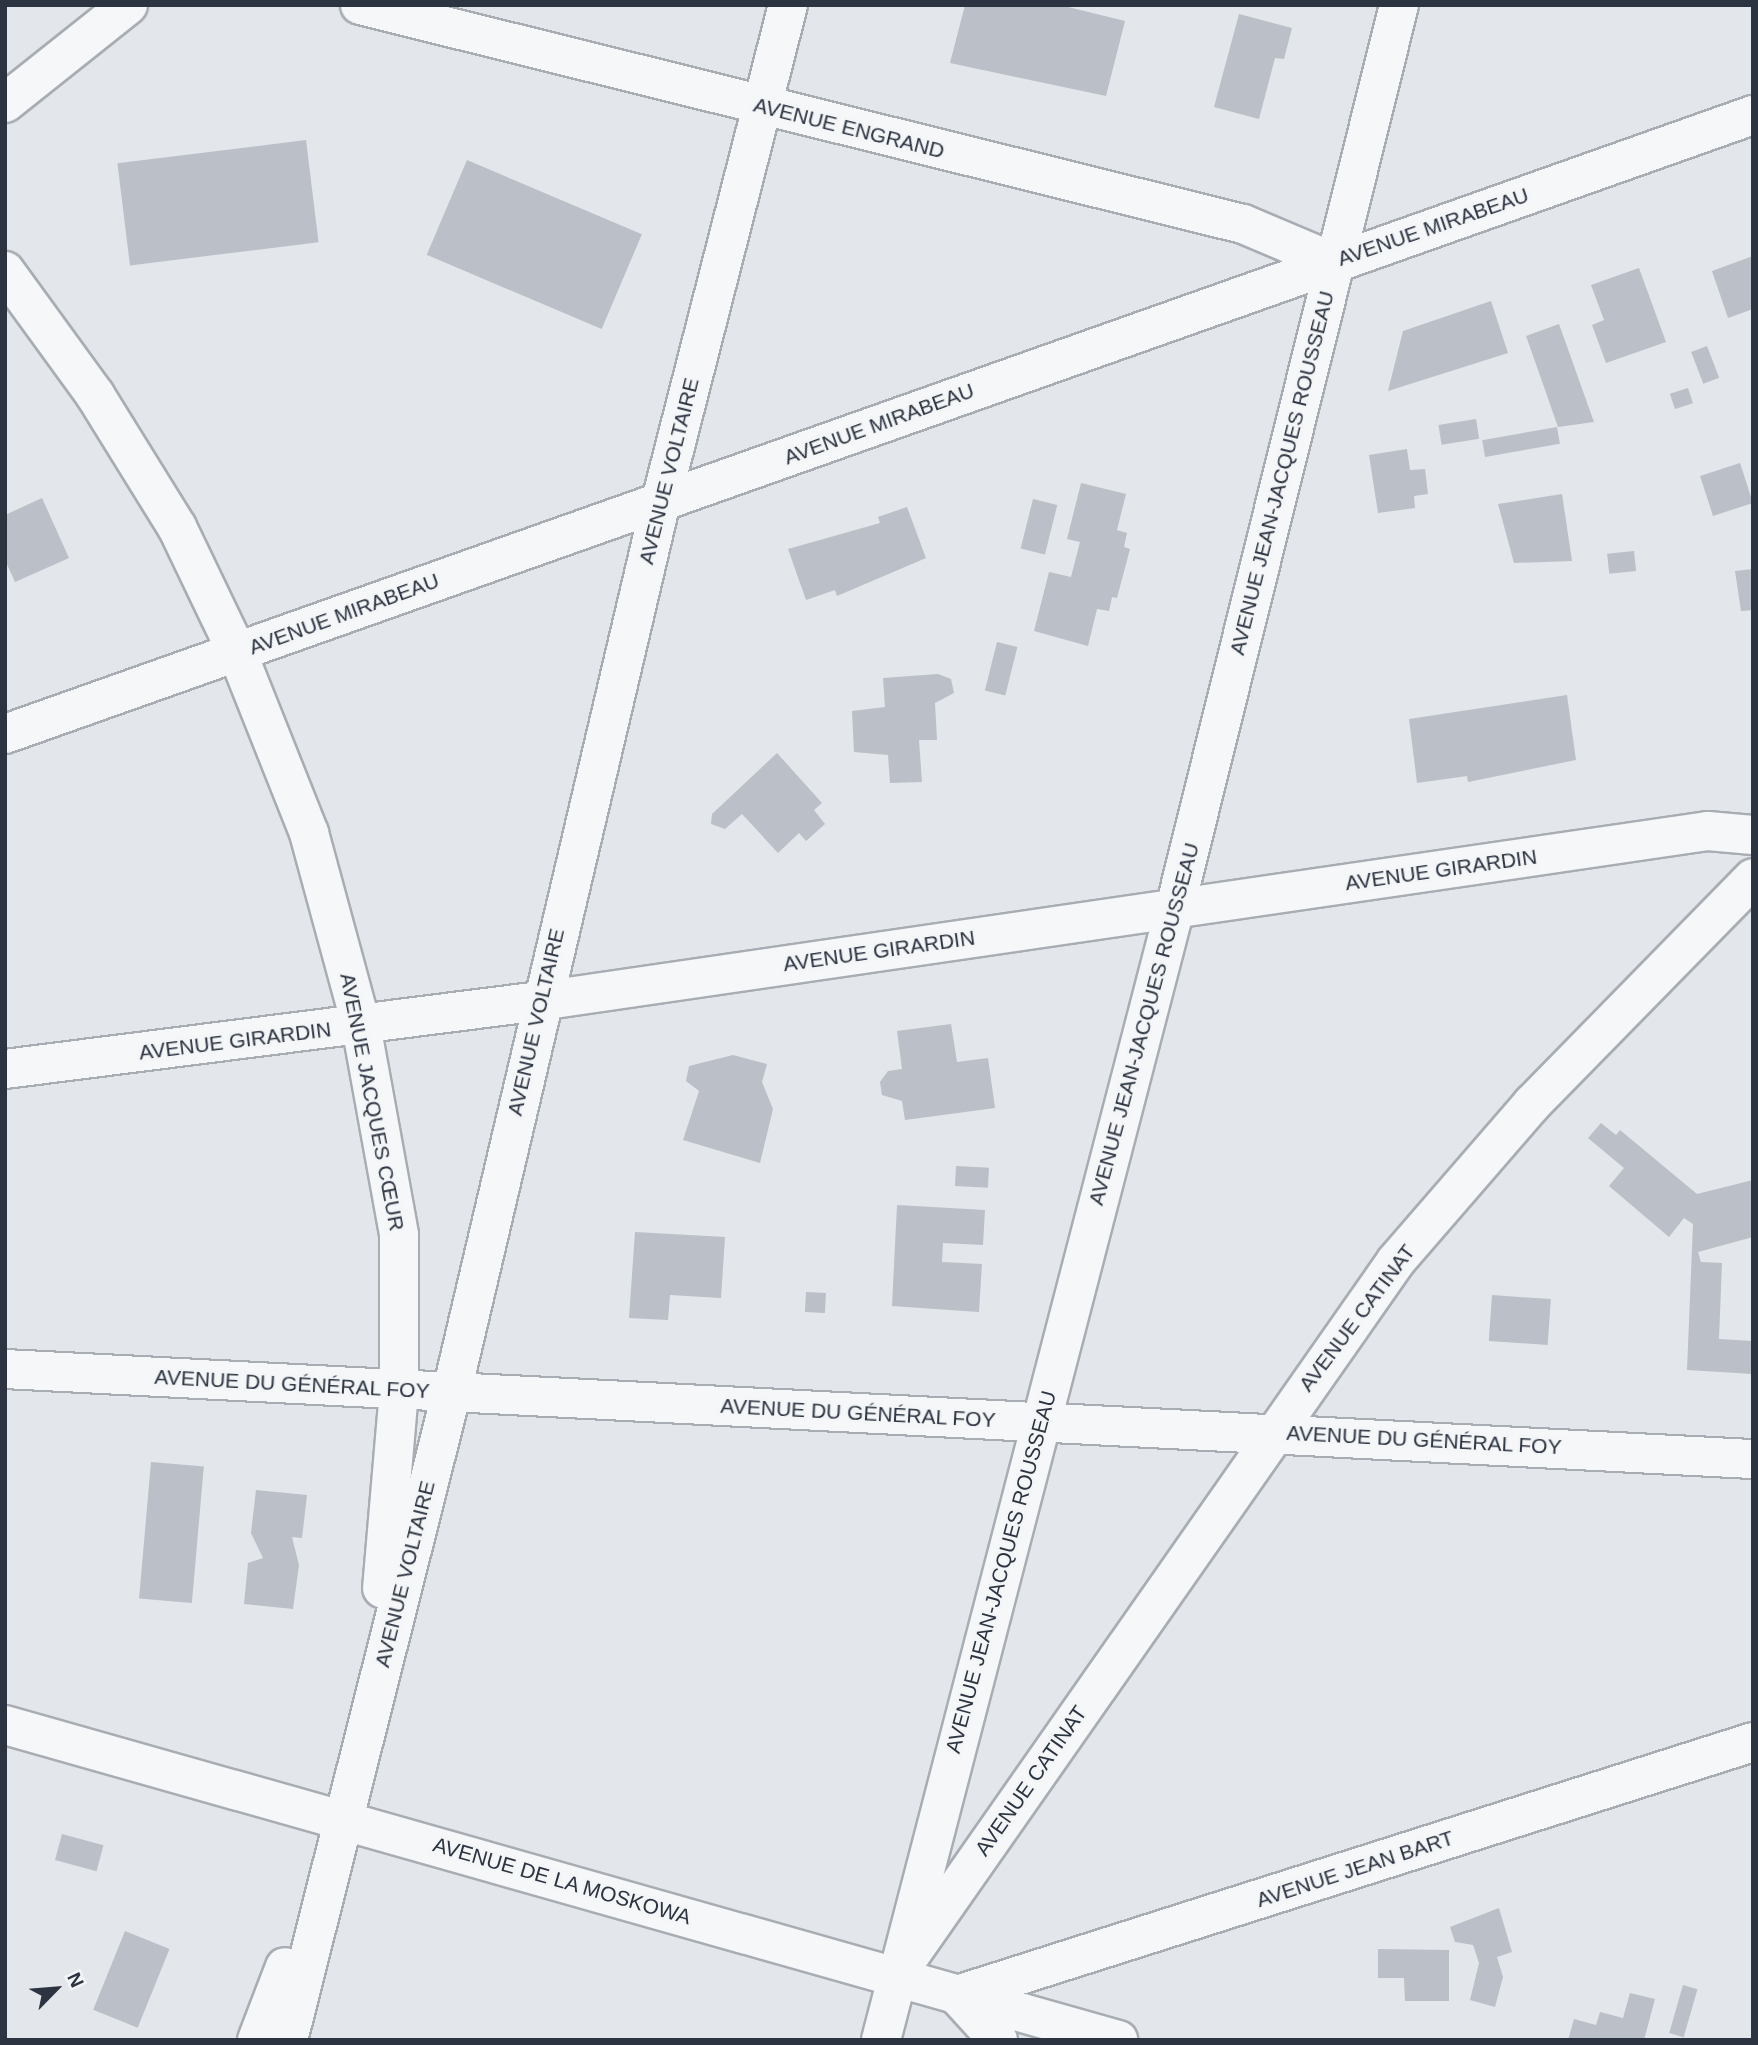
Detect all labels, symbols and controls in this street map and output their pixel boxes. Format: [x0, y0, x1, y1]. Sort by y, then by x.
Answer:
street label: AVENUE ENGRAND [751, 92, 947, 164]
street label: AVENUE MIRABEAU [1334, 182, 1532, 272]
street label: AVENUE JEAN-JACQUES ROUSSEAU [1225, 288, 1339, 658]
street label: AVENUE VOLTAIRE [634, 375, 704, 567]
street label: AVENUE MIRABEAU [781, 378, 977, 470]
street label: AVENUE MIRABEAU [246, 568, 442, 660]
street label: AVENUE JEAN-JACQUES ROUSSEAU [1083, 840, 1205, 1208]
street label: AVENUE GIRARDIN [1344, 844, 1538, 896]
street label: AVENUE GIRARDIN [782, 925, 976, 977]
street label: AVENUE VOLTAIRE [502, 926, 570, 1118]
street label: AVENUE JACQUES CŒUR [335, 971, 409, 1233]
street label: AVENUE GIRARDIN [138, 1017, 332, 1065]
street label: AVENUE CATINAT [1294, 1240, 1420, 1396]
street label: AVENUE DU GÉNÉRAL FOY [153, 1364, 431, 1404]
street label: AVENUE JEAN-JACQUES ROUSSEAU [940, 1388, 1062, 1756]
street label: AVENUE DU GÉNÉRAL FOY [719, 1393, 997, 1433]
street label: AVENUE DU GÉNÉRAL FOY [1285, 1420, 1563, 1460]
street label: AVENUE VOLTAIRE [370, 1478, 440, 1670]
street label: AVENUE CATINAT [970, 1701, 1092, 1861]
street label: AVENUE JEAN BART [1253, 1825, 1457, 1913]
street label: AVENUE DE LA MOSKOWA [430, 1832, 694, 1930]
north arrow [21, 1954, 91, 2024]
text: N [63, 1969, 88, 1991]

